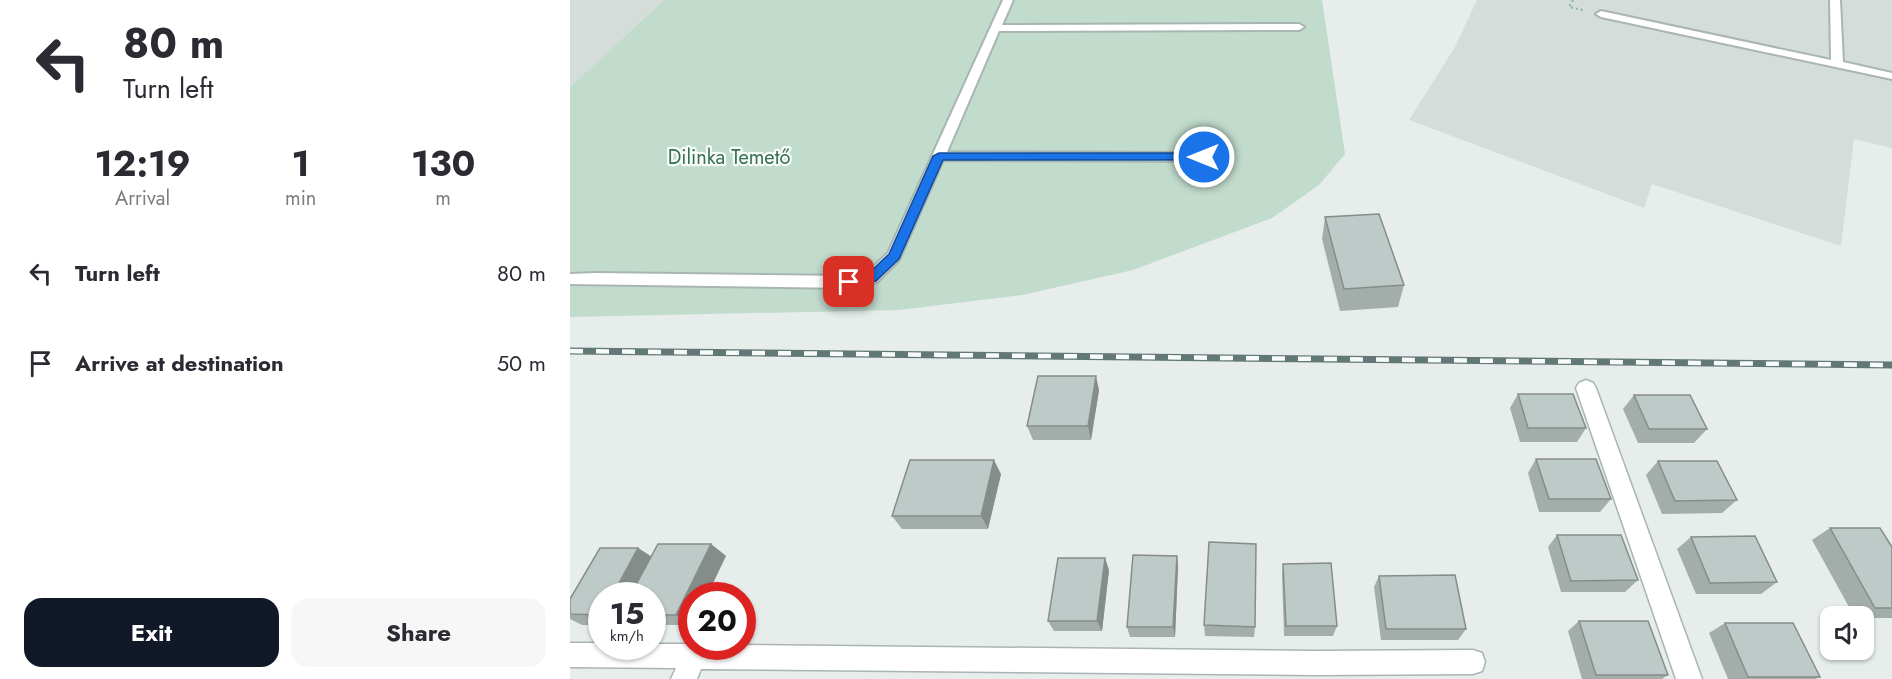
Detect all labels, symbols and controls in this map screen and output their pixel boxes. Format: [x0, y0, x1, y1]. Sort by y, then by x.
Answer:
text: 80 m [123, 13, 224, 74]
icon: left [24, 24, 102, 102]
text: Turn left [123, 69, 213, 108]
position arrow [1172, 125, 1236, 189]
text: 12:19 [95, 137, 191, 189]
text: 1 [292, 137, 310, 189]
text: 130 [411, 137, 475, 189]
park label: Dilinka Temető [668, 143, 790, 172]
text: Arrival [115, 184, 170, 213]
text: min [285, 184, 316, 213]
text: m [435, 184, 451, 213]
pin [823, 256, 874, 307]
icon: left [24, 257, 57, 290]
text: Turn left [75, 257, 160, 289]
text: 80 m [497, 257, 546, 289]
icon: arrive [832, 265, 865, 298]
icon: arrive [24, 347, 57, 380]
text: Arrive at destination [75, 347, 284, 379]
text: 50 m [497, 347, 546, 379]
speed limit sign: 20 [678, 582, 756, 660]
text: 15 [610, 592, 644, 635]
button: Exit [24, 598, 279, 667]
button: Share [291, 598, 546, 667]
map controls [1820, 606, 1874, 660]
button: sound [1820, 606, 1874, 660]
text: km/h [610, 625, 644, 647]

